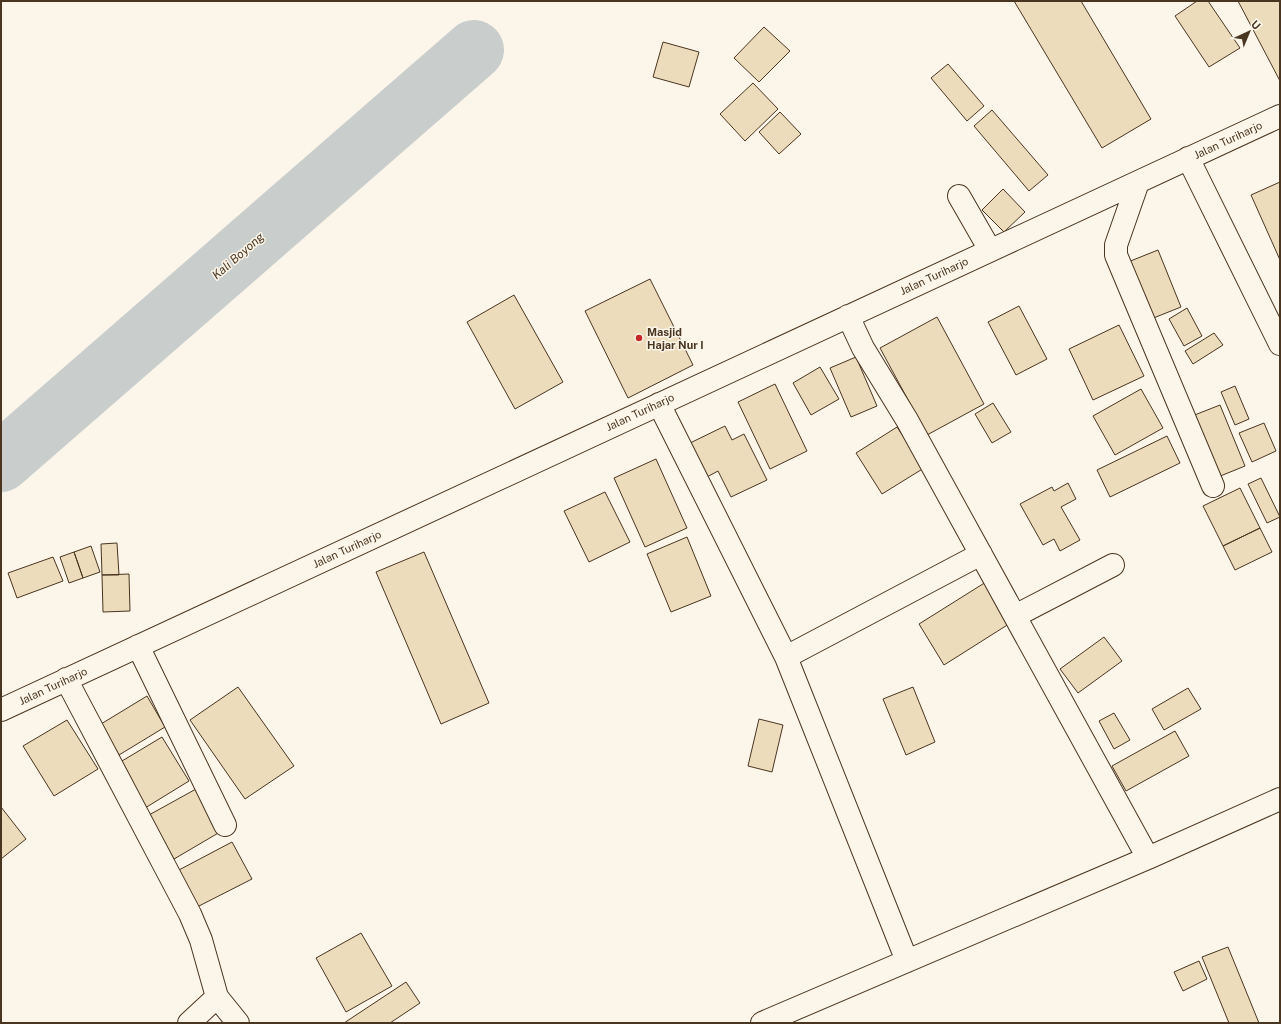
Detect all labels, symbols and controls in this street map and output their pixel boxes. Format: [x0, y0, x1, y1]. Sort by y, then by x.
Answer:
north arrow [1229, 12, 1269, 52]
text: U [1249, 18, 1263, 32]
street label: Jalan Turiharjo [1192, 119, 1264, 161]
water label: Kali Boyong [209, 229, 267, 282]
street label: Jalan Turiharjo [898, 255, 970, 297]
place label: Masjid Hajar Nur I [647, 326, 704, 351]
marker: Masjid Hajar Nur I [634, 333, 644, 343]
street label: Jalan Turiharjo [604, 391, 676, 433]
street label: Jalan Turiharjo [311, 528, 383, 570]
street label: Jalan Turiharjo [17, 665, 89, 707]

